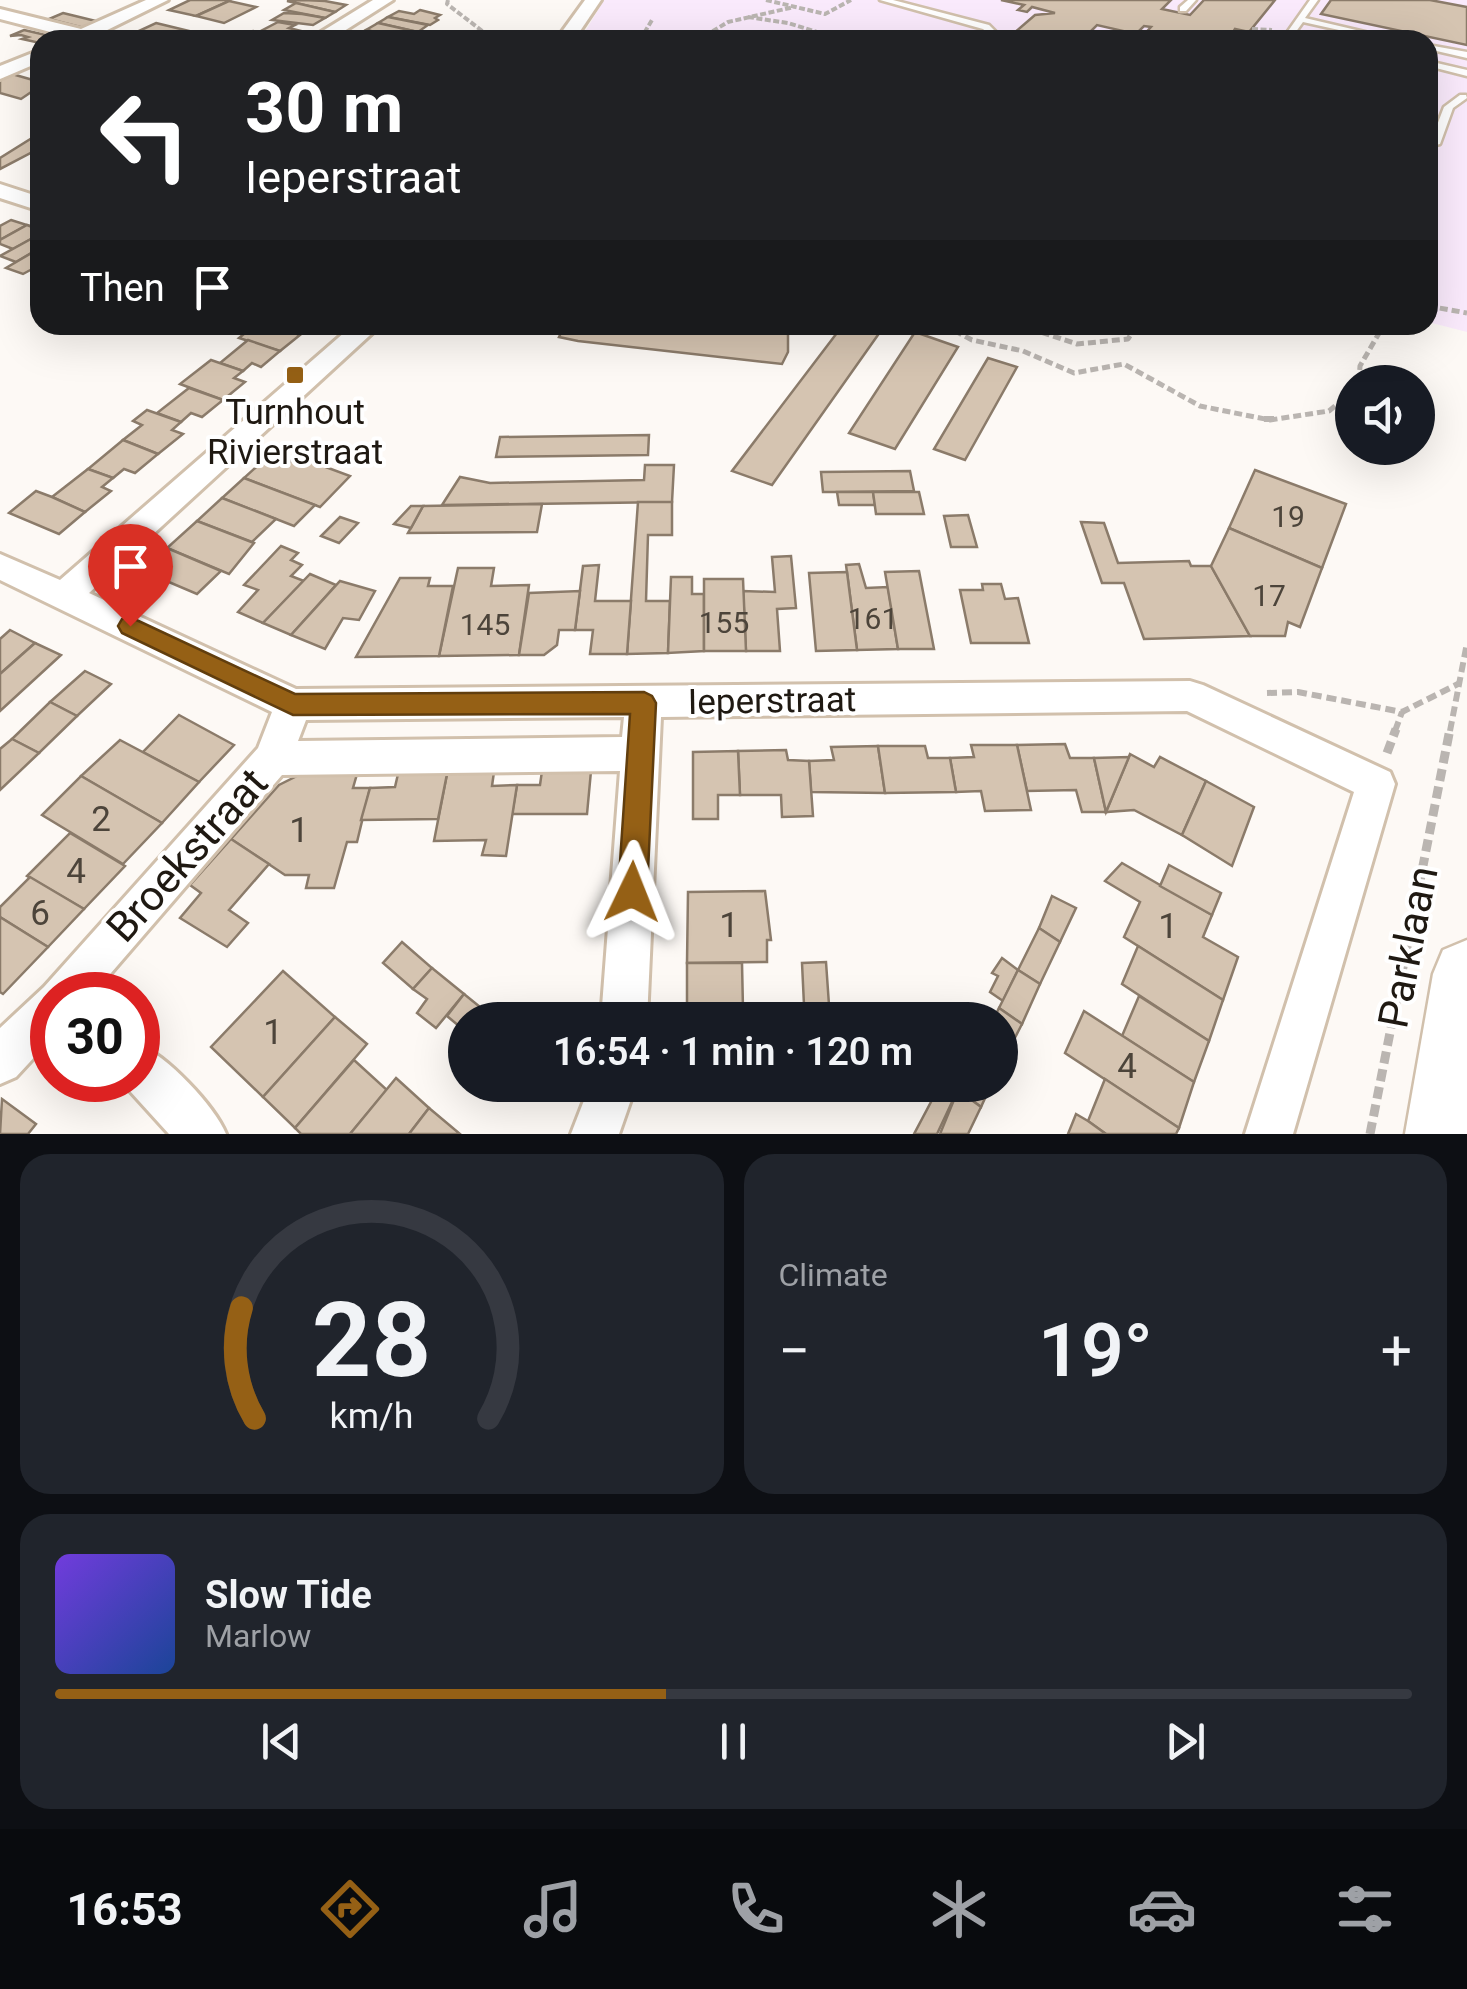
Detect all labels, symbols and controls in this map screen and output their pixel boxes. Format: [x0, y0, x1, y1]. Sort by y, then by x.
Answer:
text: 30 m [245, 67, 403, 149]
icon: left [80, 70, 210, 200]
text: Ieperstraat [245, 151, 461, 204]
icon: arrive [185, 260, 240, 315]
text: Then [80, 266, 165, 310]
marker: Turnhout Rivierstraat [284, 364, 306, 386]
map controls [1335, 365, 1435, 465]
button: sound [1335, 365, 1435, 465]
place label: Turnhout Rivierstraat [207, 392, 383, 473]
house number: 19 [1271, 499, 1305, 534]
pin [88, 524, 173, 627]
icon: arrive [103, 539, 158, 594]
house number: 17 [1252, 578, 1286, 613]
house number: 161 [848, 601, 898, 636]
house number: 155 [699, 605, 749, 640]
house number: 145 [460, 607, 510, 642]
street label: Ieperstraat [687, 679, 857, 723]
street label: Broekstraat [97, 758, 277, 952]
house number: 2 [91, 799, 111, 840]
house number: 1 [289, 810, 309, 851]
position arrow [580, 840, 684, 944]
house number: 4 [66, 851, 86, 892]
street label: Parklaan [1368, 862, 1448, 1032]
house number: 6 [30, 893, 50, 934]
house number: 1 [719, 905, 739, 946]
house number: 1 [1158, 906, 1178, 947]
speed limit sign: 30 [30, 972, 160, 1102]
house number: 1 [263, 1012, 283, 1053]
text: 16:54 · 1 min · 120 m [553, 1030, 913, 1074]
house number: 4 [1117, 1046, 1137, 1087]
text: Climate [779, 1256, 888, 1294]
text: 28 [312, 1280, 431, 1401]
text: 19° [1038, 1306, 1153, 1394]
text: − [779, 1319, 810, 1383]
text: + [1381, 1319, 1412, 1383]
text: km/h [330, 1395, 414, 1437]
text: Slow Tide [205, 1573, 372, 1617]
text: Marlow [205, 1617, 311, 1655]
icon: previous [254, 1714, 309, 1769]
icon: pause [706, 1714, 761, 1769]
icon: next [1158, 1714, 1213, 1769]
icon: directions [315, 1874, 385, 1944]
icon: music [518, 1874, 588, 1944]
icon: phone [721, 1874, 791, 1944]
icon: climate [924, 1874, 994, 1944]
icon: car [1127, 1874, 1197, 1944]
icon: filters [1330, 1874, 1400, 1944]
text: 16:53 [67, 1883, 182, 1936]

